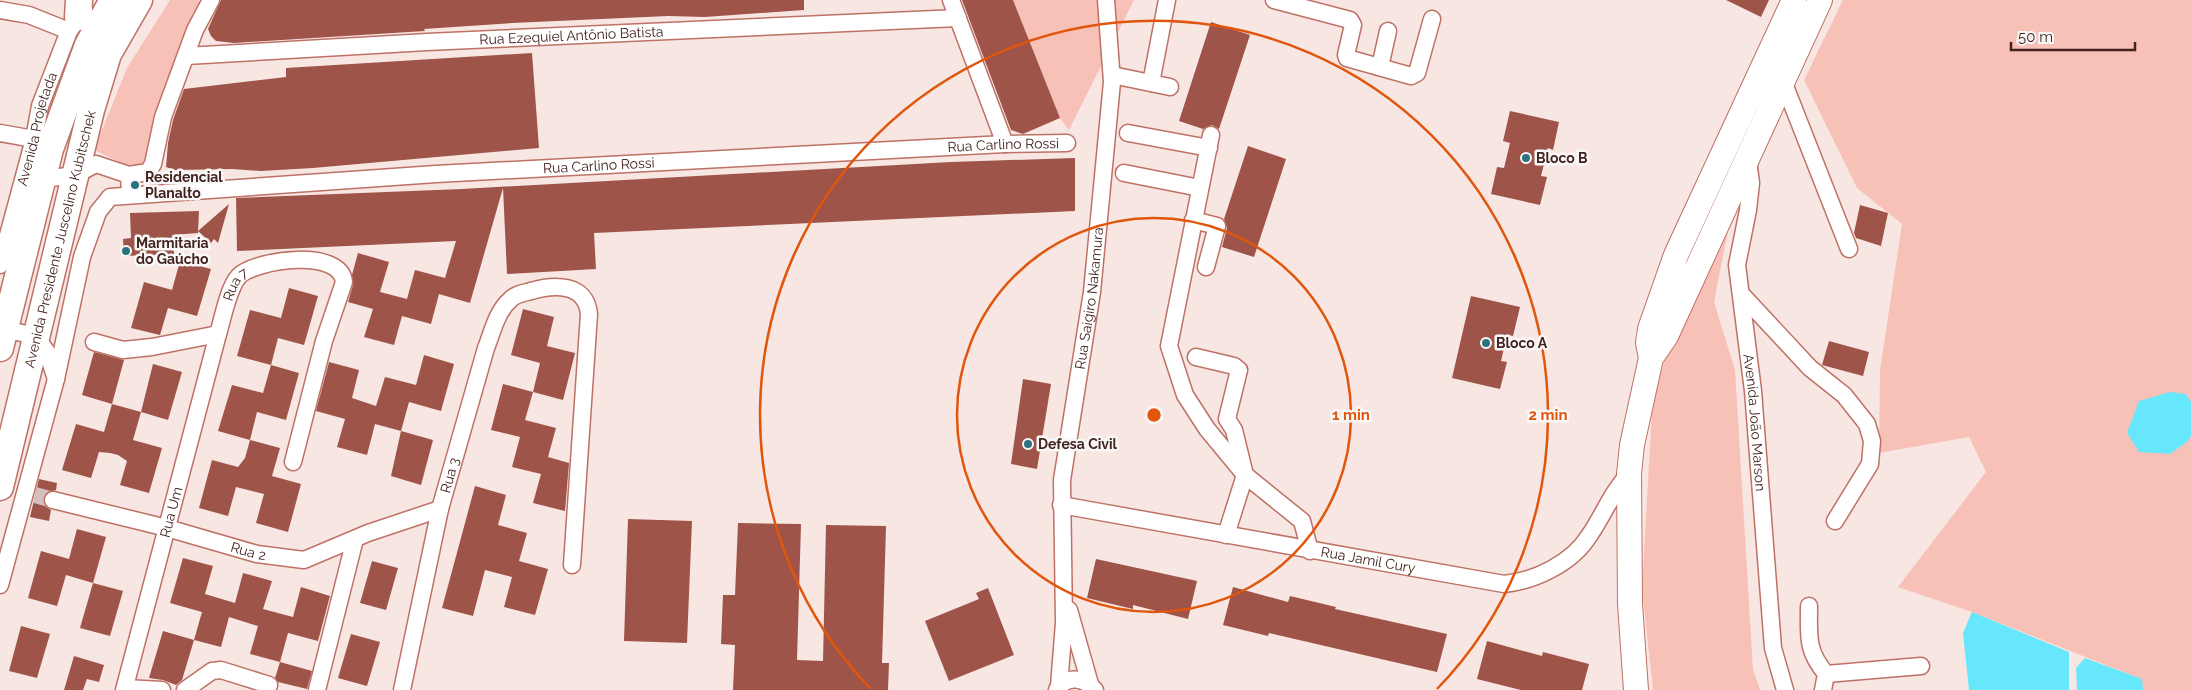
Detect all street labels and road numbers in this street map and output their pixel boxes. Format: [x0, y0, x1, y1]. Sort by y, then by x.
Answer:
street label: Rua Ezequiel Antônio Batista [479, 23, 664, 48]
street label: Avenida Projetada [14, 70, 60, 188]
street label: Avenida Presidente Juscelino Kubitschek [21, 108, 99, 370]
street label: Rua Carlino Rossi [947, 135, 1059, 155]
street label: Rua Carlino Rossi [543, 154, 655, 176]
street label: Rua Saigiro Nakamura [1072, 226, 1106, 371]
street label: Rua 7 [220, 264, 251, 303]
street label: Avenida João Marson [1740, 353, 1769, 492]
street label: Rua 3 [437, 456, 462, 495]
street label: Rua Um [157, 485, 185, 539]
street label: Rua 2 [229, 539, 267, 563]
street label: Rua Jamil Cury [1320, 543, 1417, 576]

